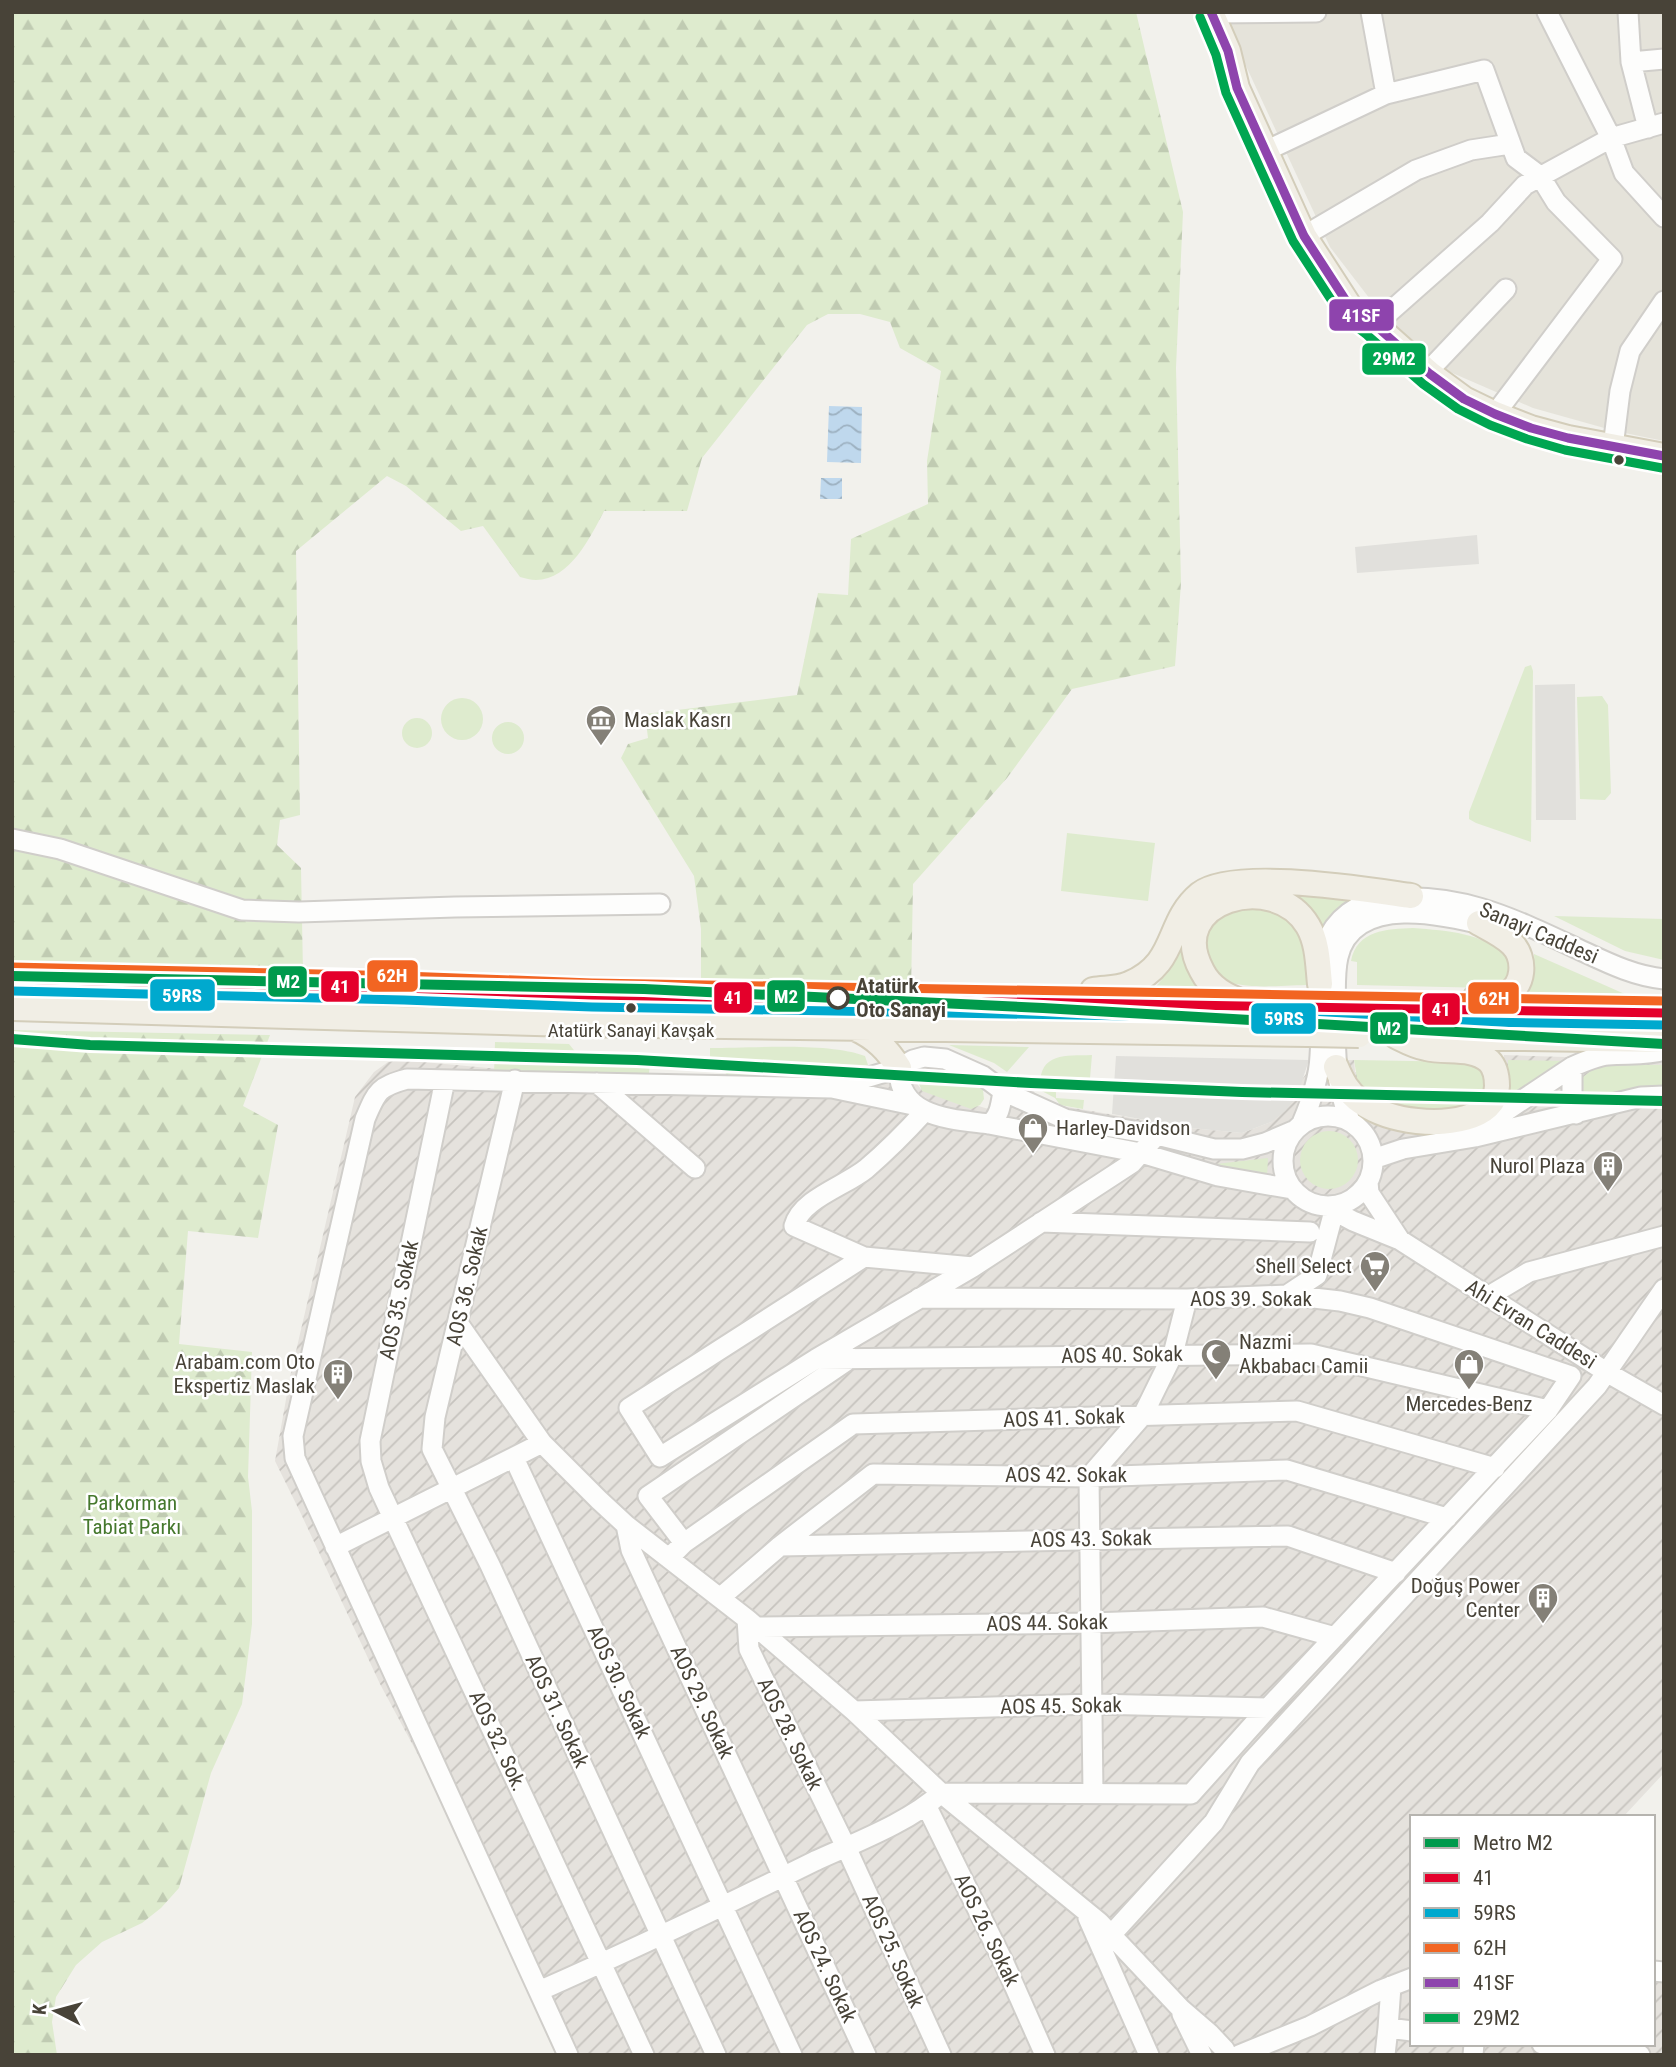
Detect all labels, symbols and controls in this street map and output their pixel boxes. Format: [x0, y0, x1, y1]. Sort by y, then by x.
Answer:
line badge: 41SF [1328, 298, 1395, 332]
text: 41SF [1342, 304, 1380, 327]
line badge: 29M2 [1361, 342, 1427, 376]
text: 29M2 [1372, 347, 1416, 370]
unlabelled marker [1612, 453, 1626, 467]
museum icon: Maslak Kasrı [584, 703, 618, 747]
place label: Maslak Kasrı [624, 708, 731, 732]
street label: Sanayi Caddesi [1476, 897, 1602, 969]
line badge: 62H [366, 959, 419, 993]
text: 62H [377, 964, 407, 987]
line badge: M2 [267, 965, 308, 998]
text: M2 [276, 970, 300, 993]
line badge: 41 [320, 970, 360, 1003]
place label: Atatürk Oto Sanayi [856, 974, 946, 1022]
text: 41 [330, 975, 350, 998]
line badge: 59RS [149, 978, 216, 1012]
line badge: M2 [766, 979, 806, 1013]
line badge: 41 [713, 981, 753, 1014]
line badge: 62H [1467, 981, 1520, 1015]
text: 59RS [162, 984, 202, 1007]
text: M2 [774, 985, 798, 1008]
text: 41 [723, 986, 743, 1009]
marker: Atatürk Oto Sanayi [827, 987, 849, 1009]
text: 62H [1479, 987, 1509, 1010]
line badge: 41 [1421, 992, 1461, 1026]
text: 41 [1431, 998, 1451, 1021]
marker: Atatürk Sanayi Kavşak [624, 1001, 638, 1015]
line badge: 59RS [1250, 1002, 1317, 1035]
text: 59RS [1264, 1007, 1304, 1030]
line badge: M2 [1369, 1011, 1409, 1045]
text: M2 [1377, 1017, 1401, 1040]
place label: Atatürk Sanayi Kavşak [548, 1019, 715, 1042]
shop icon: Harley-Davidson [1016, 1111, 1050, 1155]
place label: Harley-Davidson [1056, 1116, 1190, 1140]
building icon: Nurol Plaza [1591, 1149, 1625, 1193]
place label: Nurol Plaza [1490, 1154, 1585, 1178]
street label: AOS 36. Sokak [442, 1223, 493, 1348]
street label: AOS 35. Sokak [375, 1237, 424, 1362]
supermarket icon: Shell Select [1358, 1249, 1392, 1293]
place label: Shell Select [1255, 1254, 1352, 1278]
street label: Ahi Evran Caddesi [1461, 1274, 1601, 1374]
street label: AOS 39. Sokak [1190, 1287, 1312, 1311]
place label: Nazmi Akbabacı Camii [1239, 1330, 1368, 1378]
mosque icon: Nazmi Akbabacı Camii [1199, 1337, 1233, 1381]
street label: AOS 40. Sokak [1061, 1342, 1184, 1368]
shop icon: Mercedes-Benz [1452, 1347, 1486, 1391]
place label: Arabam.com Oto Ekspertiz Maslak [173, 1350, 316, 1398]
building icon: Arabam.com Oto Ekspertiz Maslak [321, 1357, 355, 1401]
place label: Mercedes-Benz [1405, 1392, 1533, 1416]
street label: AOS 41. Sokak [1003, 1404, 1126, 1432]
street label: AOS 42. Sokak [1005, 1463, 1127, 1487]
park label: Parkorman Tabiat Parkı [83, 1491, 181, 1539]
street label: AOS 43. Sokak [1030, 1526, 1153, 1552]
place label: Doğuş Power Center [1411, 1574, 1520, 1622]
building icon: Doğuş Power Center [1526, 1581, 1560, 1625]
street label: AOS 44. Sokak [986, 1610, 1109, 1636]
street label: AOS 30. Sokak [582, 1622, 656, 1743]
street label: AOS 29. Sokak [665, 1642, 739, 1763]
street label: AOS 31. Sokak [520, 1651, 594, 1772]
street label: AOS 28. Sokak [753, 1674, 828, 1794]
street label: AOS 32. Sok. [464, 1687, 532, 1795]
street label: AOS 45. Sokak [1000, 1693, 1123, 1719]
legend [1410, 1815, 1655, 2046]
text: Metro M2 [1473, 1831, 1553, 1855]
text: 41 [1473, 1866, 1494, 1890]
street label: AOS 26. Sokak [950, 1870, 1025, 1990]
street label: AOS 25. Sokak [857, 1890, 929, 2012]
text: 59RS [1473, 1901, 1516, 1925]
street label: AOS 24. Sokak [788, 1906, 862, 2027]
text: 62H [1473, 1936, 1507, 1960]
text: 41SF [1473, 1971, 1515, 1995]
north arrow [21, 1976, 91, 2046]
text: K [28, 2002, 52, 2016]
text: 29M2 [1473, 2006, 1520, 2030]

